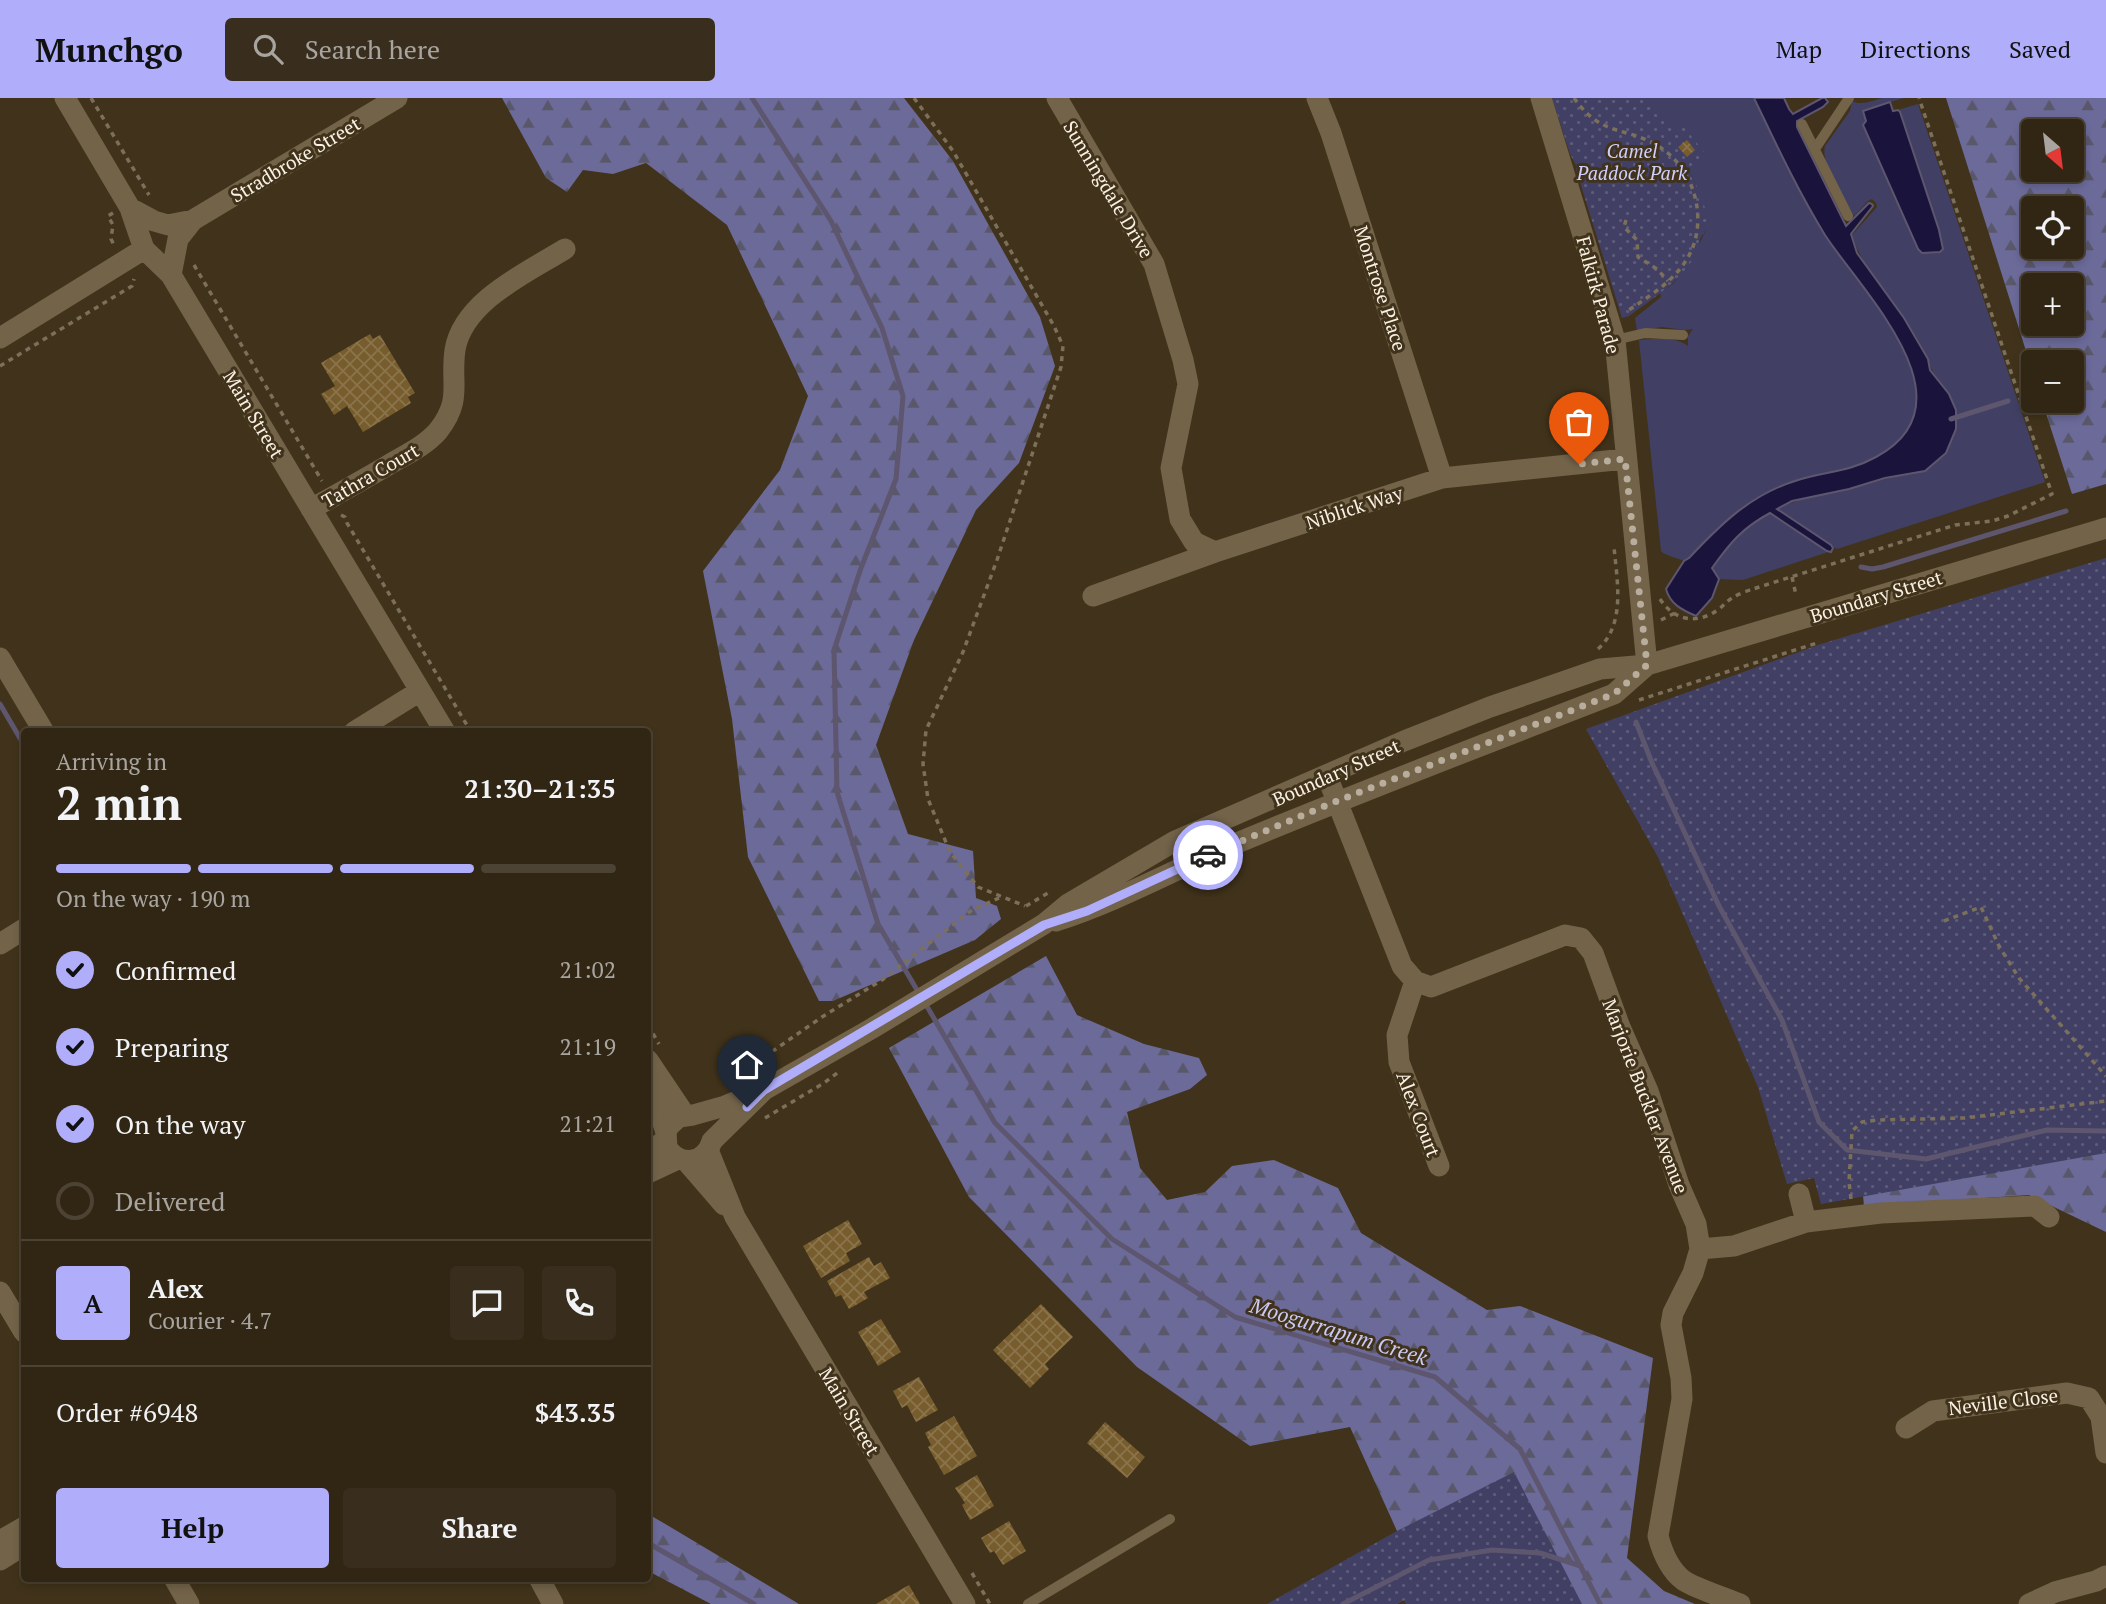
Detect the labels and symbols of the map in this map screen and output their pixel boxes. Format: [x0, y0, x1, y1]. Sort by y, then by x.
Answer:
street label: Stradbroke Street [225, 110, 365, 208]
street label: Sunningdale Drive [1058, 116, 1160, 262]
north arrow [2021, 119, 2084, 182]
park label: Camel Paddock Park [1576, 138, 1688, 185]
street label: Montrose Place [1349, 222, 1413, 354]
street label: Falkirk Parade [1571, 233, 1627, 357]
street label: Main Street [218, 365, 290, 463]
pin [1549, 392, 1609, 464]
street label: Tathra Court [317, 437, 423, 513]
street label: Niblick Way [1302, 479, 1406, 534]
street label: Boundary Street [1807, 564, 1945, 628]
street label: Boundary Street [1268, 733, 1404, 811]
courier [1173, 820, 1243, 890]
street label: Marjorie Buckler Avenue [1597, 995, 1695, 1197]
pin [717, 1035, 777, 1107]
street label: Alex Court [1391, 1068, 1447, 1160]
water label: Moogurrapum Creek [1246, 1290, 1432, 1372]
street label: Main Street [814, 1362, 886, 1460]
street label: Neville Close [1947, 1382, 2059, 1420]

